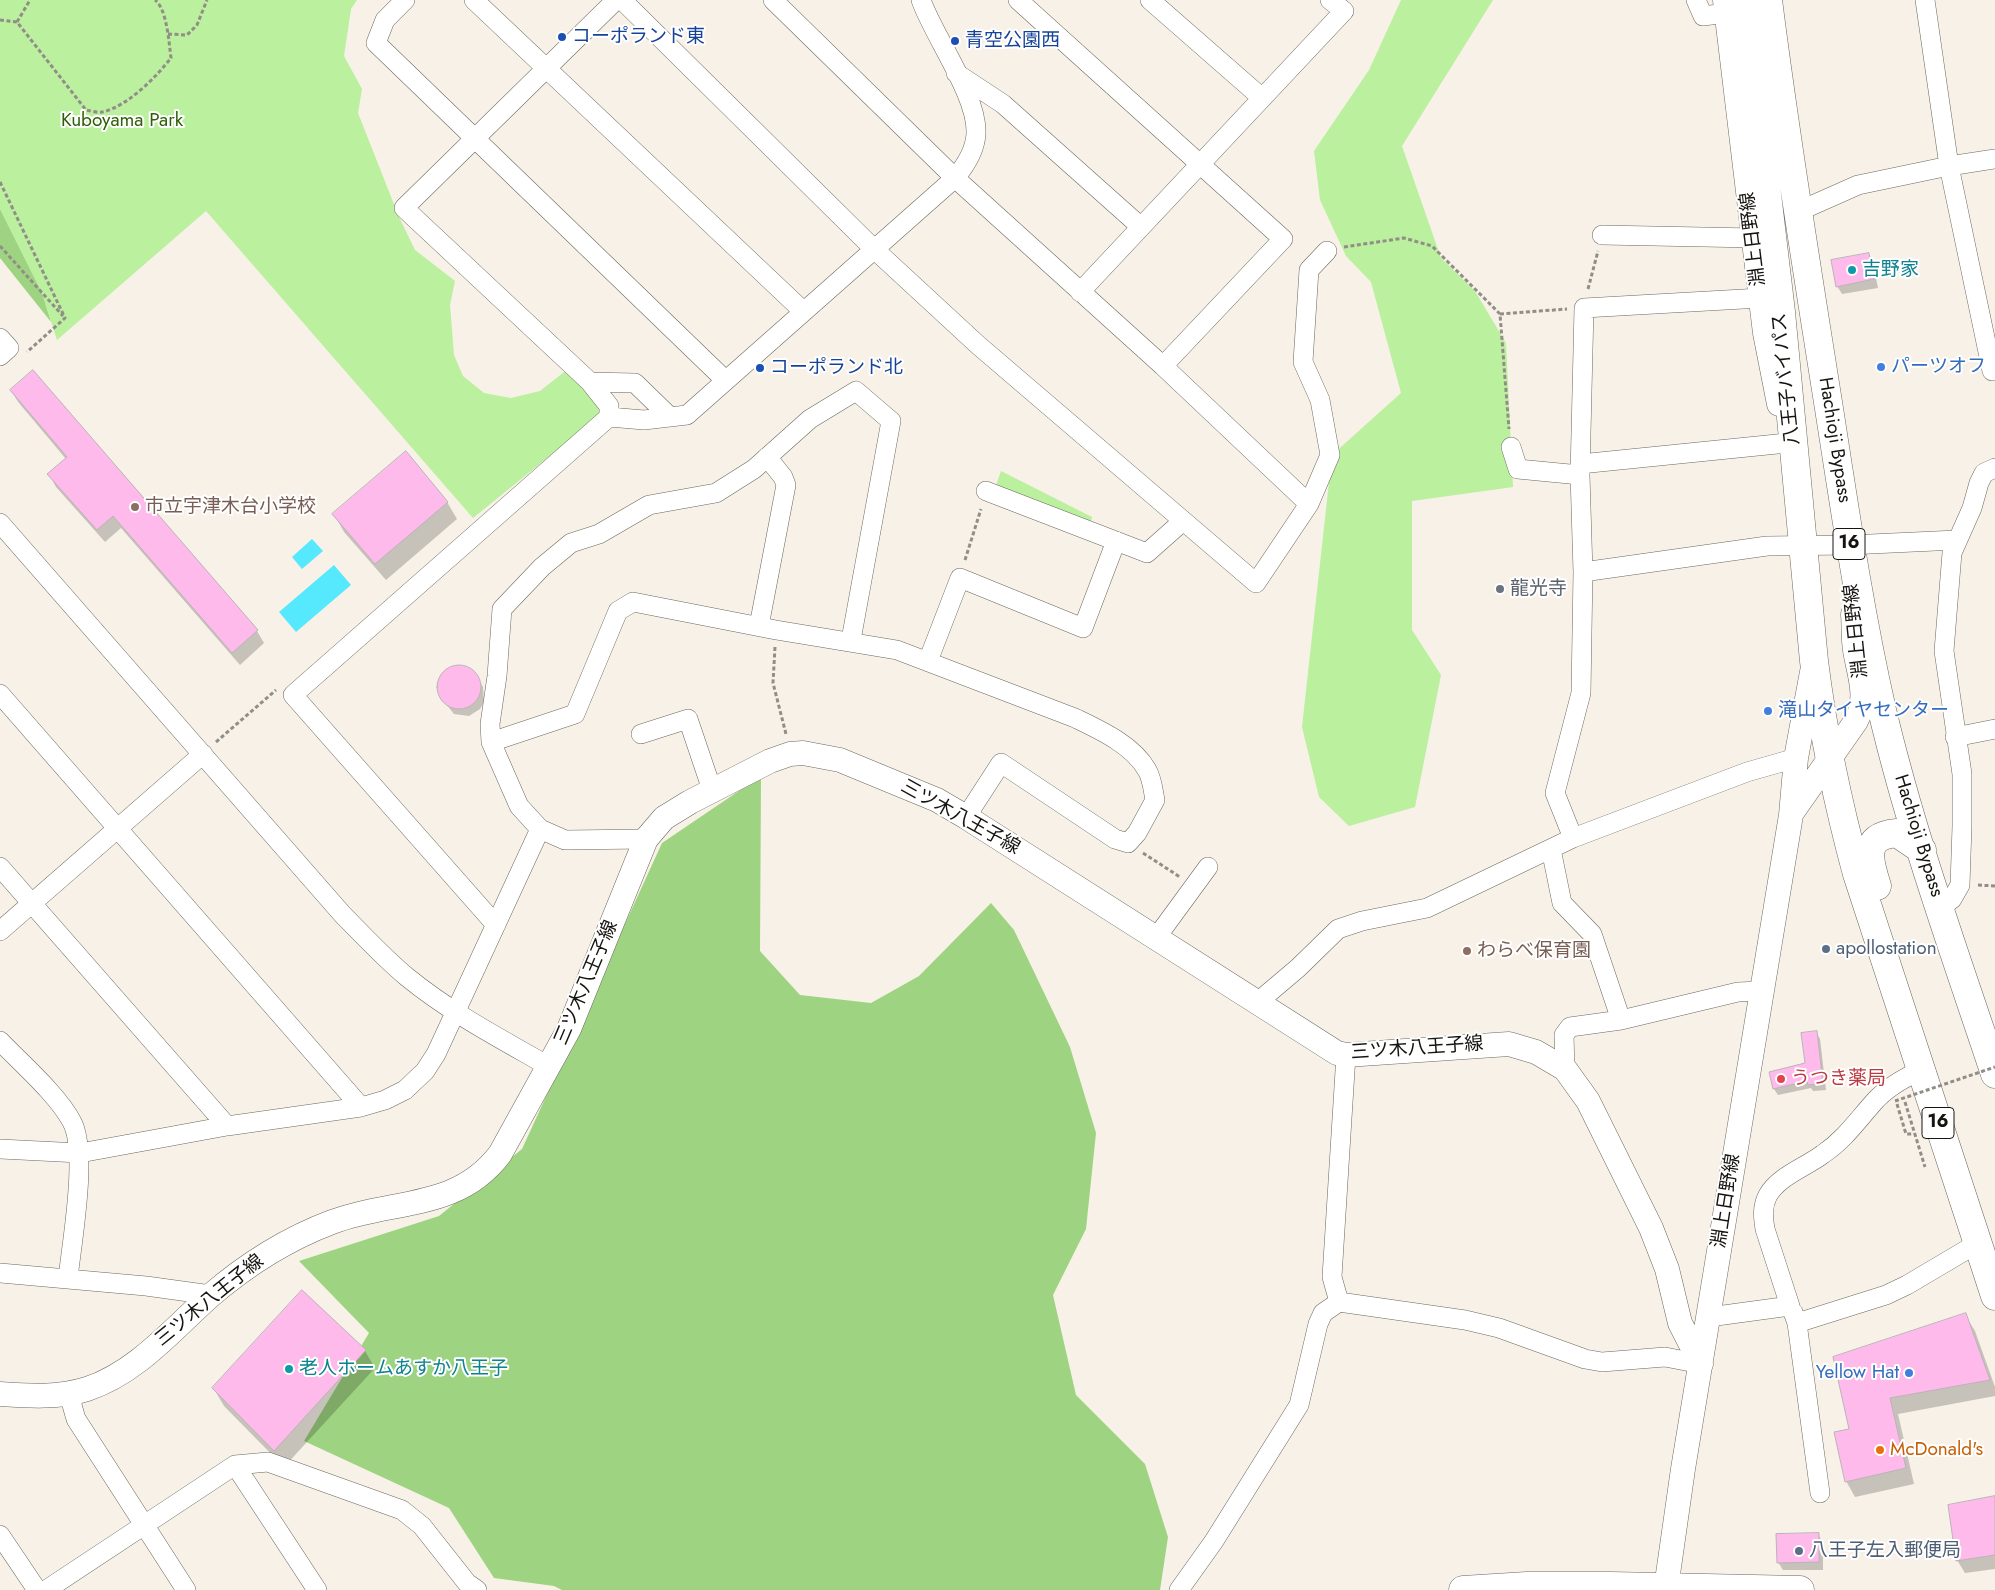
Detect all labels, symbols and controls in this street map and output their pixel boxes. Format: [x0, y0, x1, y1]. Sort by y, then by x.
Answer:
place label: コーポランド東 [572, 26, 705, 48]
place label: 青空公園西 [965, 30, 1060, 52]
marker: コーポランド東 [556, 31, 568, 43]
marker: 青空公園西 [949, 35, 961, 47]
park label: Kuboyama Park [61, 110, 183, 132]
street label: 淵上日野線 [1737, 190, 1771, 288]
place label: 吉野家 [1862, 259, 1919, 281]
marker: 吉野家 [1846, 264, 1858, 276]
street label: 八王子バイパス [1769, 312, 1805, 446]
place label: パーツオフ [1891, 356, 1986, 378]
place label: コーポランド北 [770, 357, 903, 379]
marker: パーツオフ [1875, 361, 1887, 373]
marker: コーポランド北 [754, 362, 766, 374]
street label: Hachioji Bypass [1813, 376, 1855, 504]
place label: 市立宇津木台小学校 [145, 496, 316, 518]
marker: 市立宇津木台小学校 [129, 501, 141, 513]
road number: 16 [1833, 528, 1865, 560]
place label: 龍光寺 [1510, 578, 1567, 600]
marker: 龍光寺 [1494, 583, 1506, 595]
street label: 淵上日野線 [1841, 583, 1873, 679]
place label: 滝山タイヤセンター [1778, 700, 1949, 722]
marker: 滝山タイヤセンター [1762, 705, 1774, 717]
street label: Hachioji Bypass [1889, 772, 1947, 900]
street label: 三ツ木八王子線 [896, 776, 1024, 860]
street label: 三ツ木八王子線 [551, 917, 623, 1049]
place label: apollostation [1836, 938, 1937, 960]
place label: わらべ保育園 [1477, 940, 1591, 962]
marker: apollostation [1820, 943, 1832, 955]
marker: わらべ保育園 [1461, 945, 1473, 957]
street label: 三ツ木八王子線 [1350, 1033, 1484, 1065]
place label: うつき薬局 [1791, 1068, 1886, 1090]
marker: うつき薬局 [1775, 1073, 1787, 1085]
road number: 16 [1922, 1108, 1954, 1138]
street label: 淵上日野線 [1708, 1152, 1746, 1250]
street label: 三ツ木八王子線 [151, 1250, 269, 1352]
place label: 老人ホームあすか八王子 [299, 1358, 508, 1380]
place label: Yellow Hat [1816, 1362, 1899, 1384]
marker: 老人ホームあすか八王子 [283, 1363, 295, 1375]
marker: Yellow Hat [1903, 1367, 1915, 1379]
place label: McDonald's [1890, 1439, 1983, 1461]
marker: McDonald's [1874, 1444, 1886, 1456]
place label: 八王子左入郵便局 [1809, 1540, 1961, 1562]
marker: 八王子左入郵便局 [1793, 1545, 1805, 1557]

